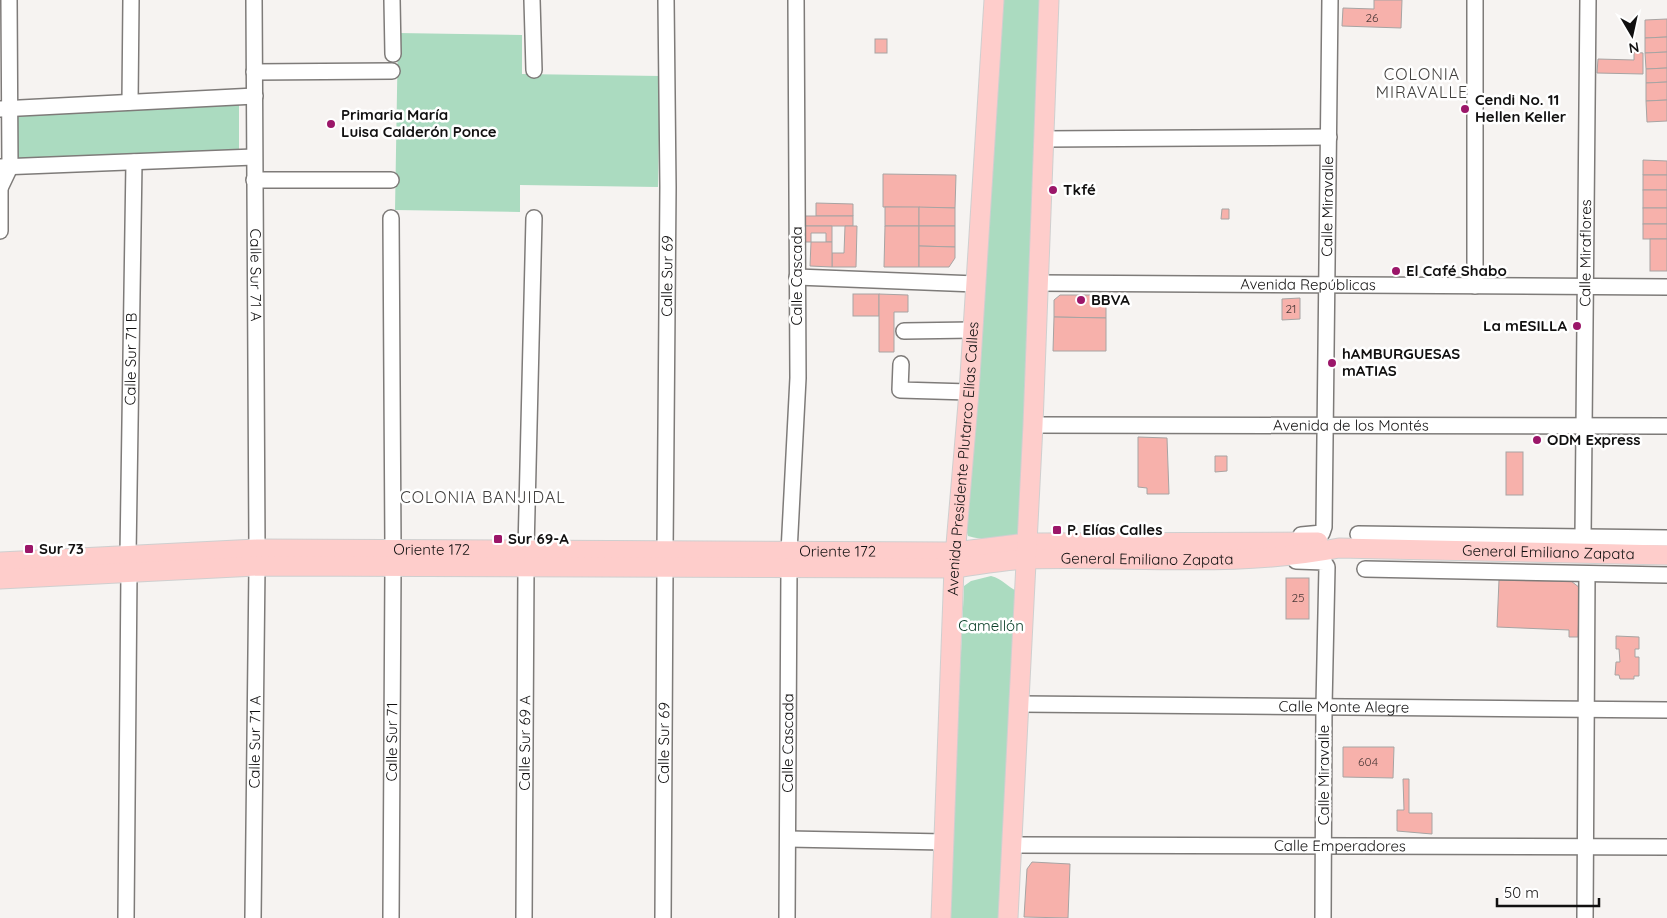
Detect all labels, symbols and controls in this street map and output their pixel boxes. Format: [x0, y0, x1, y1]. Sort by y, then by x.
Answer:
house number: 26 [1365, 10, 1379, 25]
north arrow [1607, 10, 1657, 60]
text: N [1628, 38, 1641, 58]
district label: COLONIA MIRAVALLE [1376, 64, 1468, 102]
place label: Cendi No. 11 Hellen Keller [1475, 90, 1567, 126]
marker: Cendi No. 11 Hellen Keller [1459, 103, 1471, 115]
place label: Primaria María Luisa Calderón Ponce [341, 105, 497, 141]
marker: Primaria María Luisa Calderón Ponce [325, 118, 337, 130]
street label: Calle Miravalle [1317, 156, 1337, 257]
place label: Tkfé [1063, 180, 1096, 199]
marker: Tkfé [1047, 184, 1059, 196]
street label: Calle Miraflores [1575, 199, 1595, 307]
street label: Calle Cascada [787, 226, 806, 326]
street label: Calle Sur 71 A [246, 228, 266, 322]
street label: Calle Sur 69 [657, 235, 677, 317]
place label: El Café Shabo [1406, 261, 1507, 280]
marker: El Café Shabo [1390, 265, 1402, 277]
street label: Avenida Repúblicas [1240, 274, 1376, 294]
place label: BBVA [1091, 290, 1130, 309]
marker: BBVA [1075, 294, 1087, 306]
house number: 21 [1285, 301, 1297, 316]
street label: Calle Sur 71 B [120, 312, 141, 406]
place label: La mESILLA [1483, 316, 1567, 335]
marker: La mESILLA [1571, 320, 1583, 332]
street label: Avenida Presidente Plutarco Elías Calles [943, 321, 982, 596]
place label: hAMBURGUESAS mATIAS [1342, 344, 1460, 380]
marker: hAMBURGUESAS mATIAS [1326, 357, 1338, 369]
street label: Avenida de los Montés [1273, 415, 1429, 435]
place label: ODM Express [1547, 430, 1640, 449]
marker: ODM Express [1531, 434, 1543, 446]
district label: COLONIA BANJIDAL [400, 487, 566, 507]
place label: P. Elías Calles [1067, 520, 1162, 539]
marker: P. Elías Calles [1051, 524, 1063, 536]
place label: Sur 69-A [508, 529, 569, 548]
marker: Sur 69-A [492, 533, 504, 545]
place label: Sur 73 [39, 539, 84, 558]
street label: Oriente 172 [393, 540, 470, 559]
street label: Oriente 172 [799, 541, 876, 561]
street label: General Emiliano Zapata [1462, 541, 1635, 563]
marker: Sur 73 [23, 543, 35, 555]
street label: General Emiliano Zapata [1061, 548, 1234, 569]
house number: 25 [1291, 590, 1305, 605]
park label: Camellón [958, 616, 1024, 635]
street label: Calle Cascada [778, 693, 797, 793]
street label: Calle Sur 71 A [244, 695, 265, 789]
street label: Calle Sur 69 A [515, 695, 534, 791]
street label: Calle Monte Alegre [1279, 696, 1409, 717]
street label: Calle Sur 71 [382, 702, 401, 782]
street label: Calle Sur 69 [654, 702, 673, 784]
street label: Calle Miravalle [1314, 725, 1333, 825]
house number: 604 [1358, 754, 1378, 769]
street label: Calle Emperadores [1274, 836, 1406, 855]
scale bar [1497, 876, 1600, 908]
text: 50 m [1504, 883, 1539, 902]

